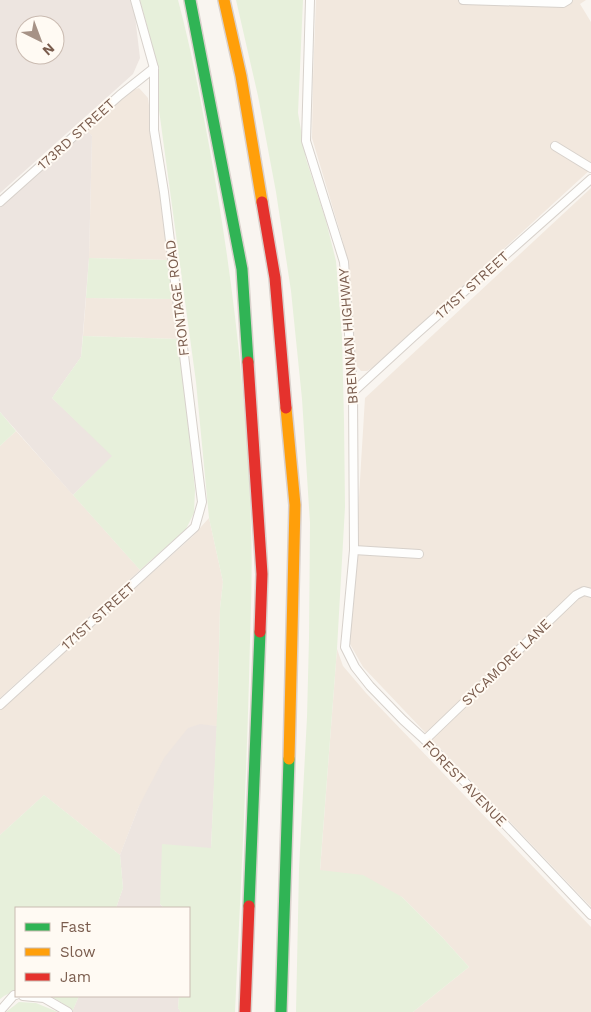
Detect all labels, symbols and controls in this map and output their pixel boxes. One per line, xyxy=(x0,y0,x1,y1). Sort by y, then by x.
north arrow xyxy=(15,15,65,65)
text: N xyxy=(39,40,58,59)
street label: 173RD STREET xyxy=(34,95,118,173)
street label: FRONTAGE ROAD xyxy=(162,239,192,357)
street label: 171ST STREET xyxy=(432,248,512,322)
street label: BRENNAN HIGHWAY xyxy=(335,267,361,405)
street label: 171ST STREET xyxy=(58,579,138,653)
street label: SYCAMORE LANE xyxy=(458,615,554,709)
street label: FOREST AVENUE xyxy=(420,737,510,829)
legend xyxy=(15,907,190,997)
text: Fast xyxy=(60,918,92,936)
text: Slow xyxy=(60,943,96,961)
text: Jam xyxy=(60,968,91,986)

